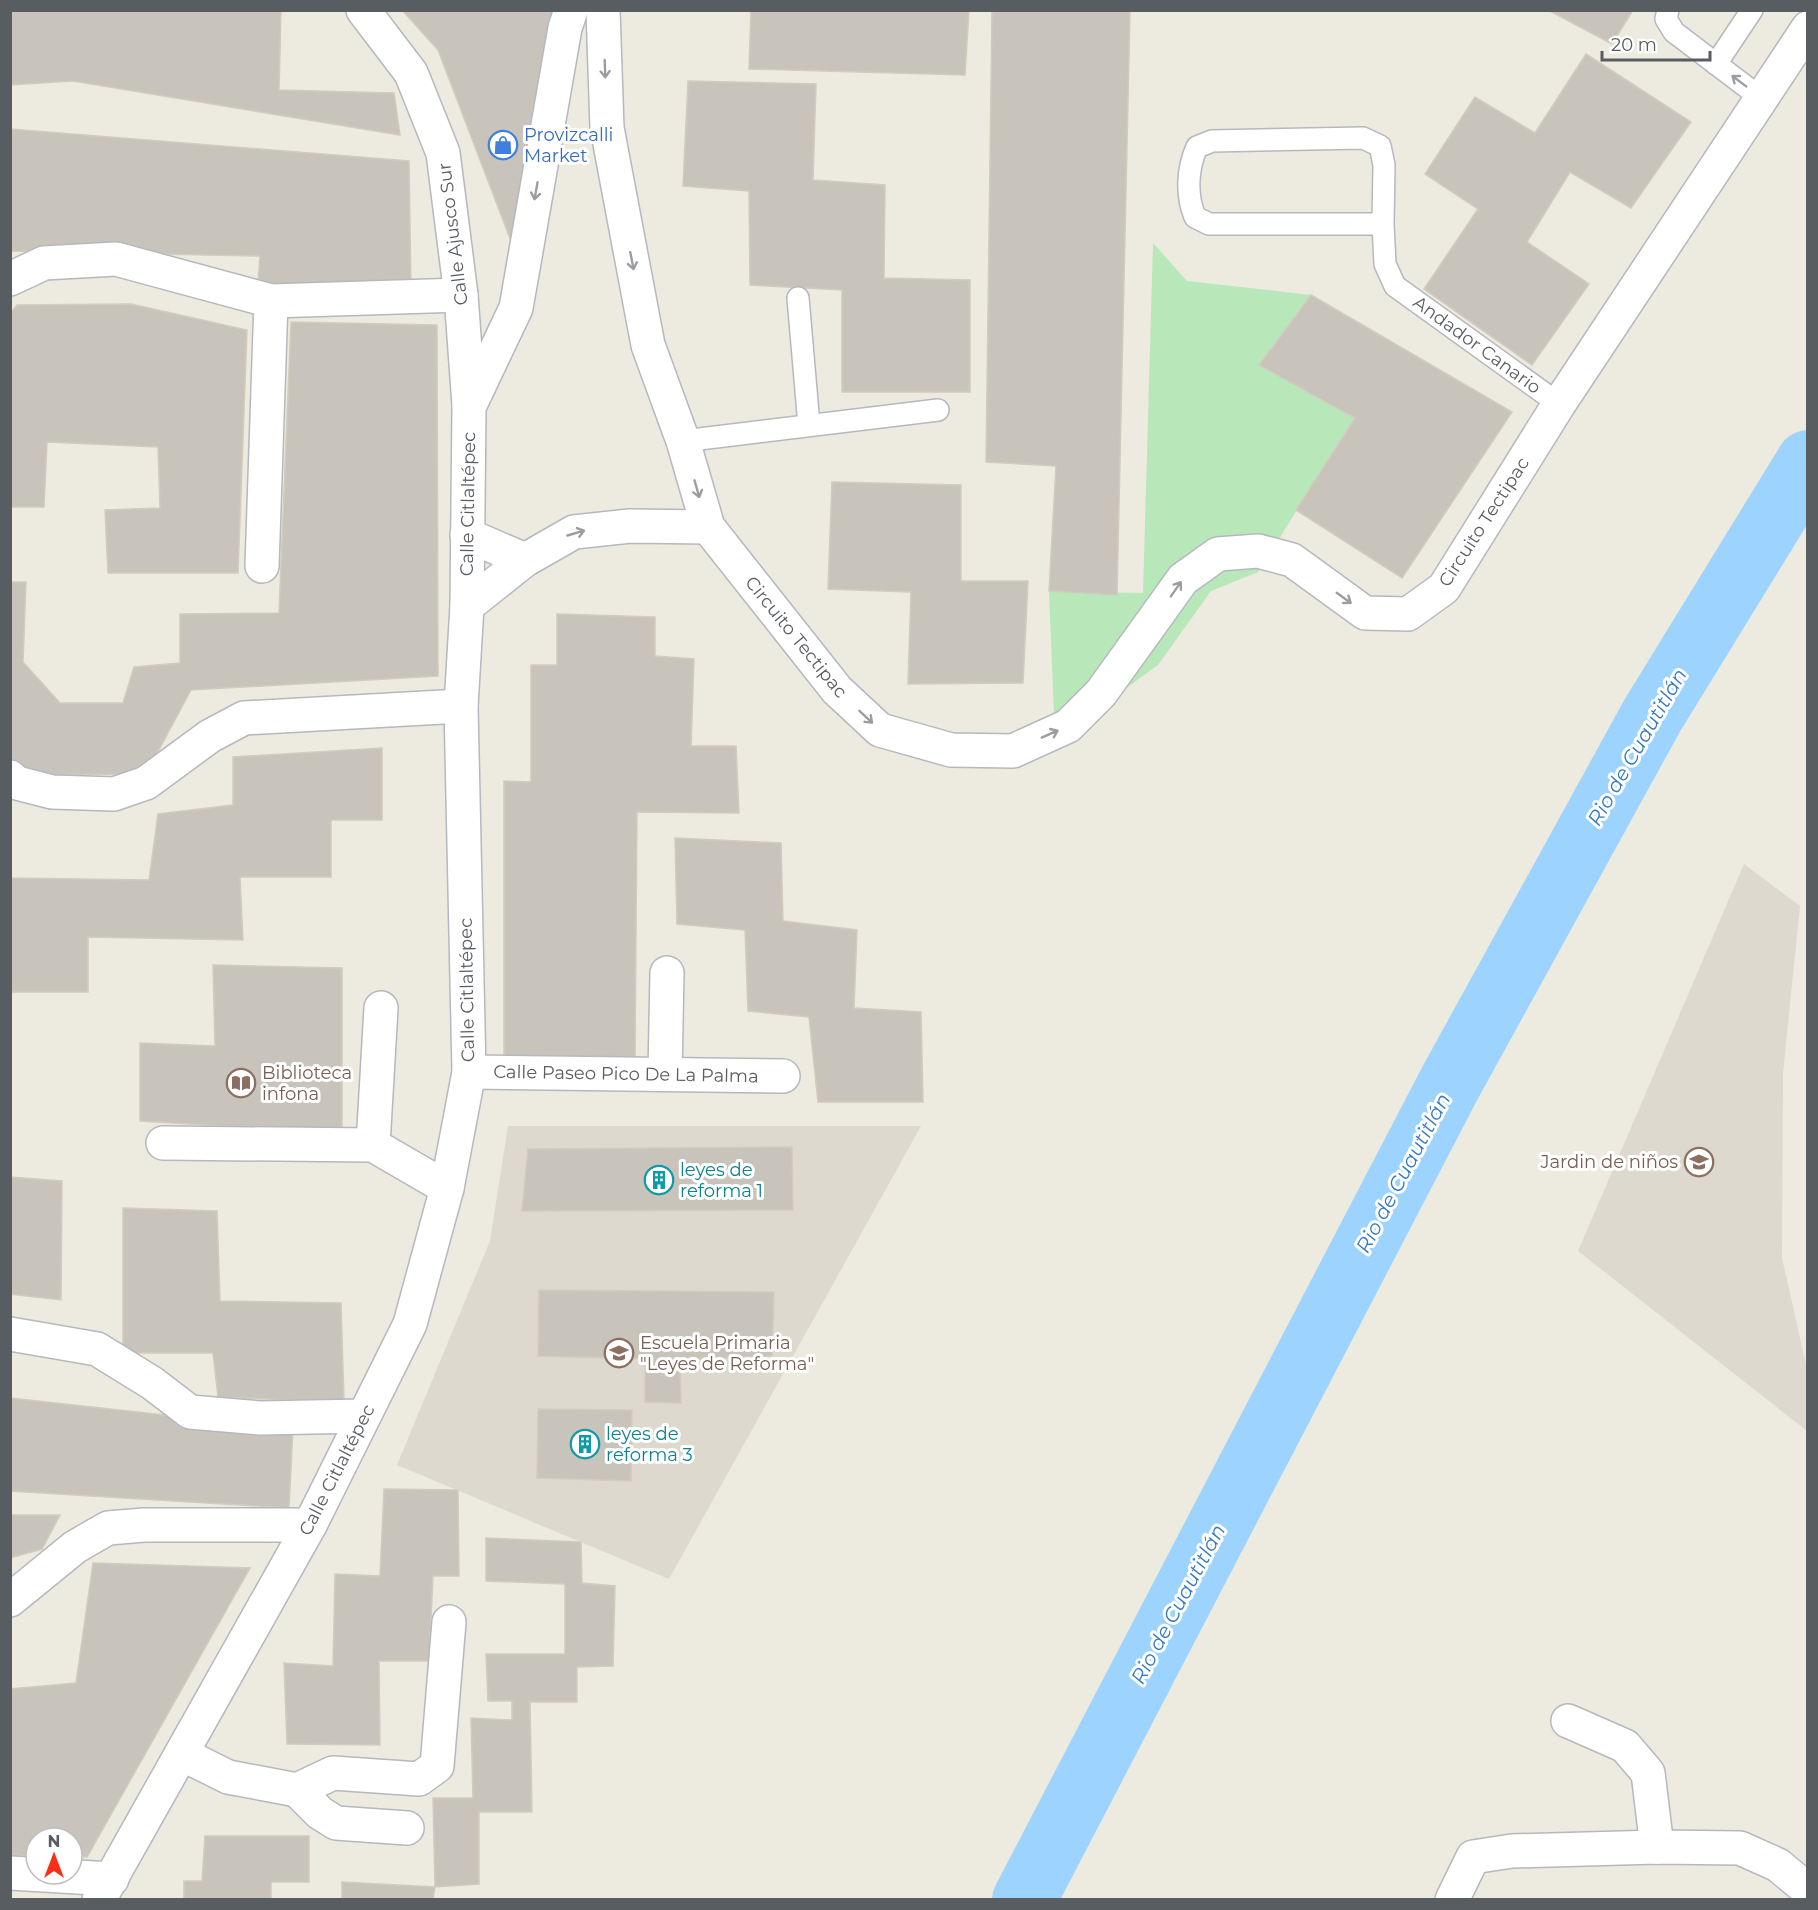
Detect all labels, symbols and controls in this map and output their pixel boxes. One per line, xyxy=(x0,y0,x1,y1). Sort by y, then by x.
scale bar xyxy=(1602,24,1710,62)
text: 20 m xyxy=(1611,34,1657,56)
one-way arrow xyxy=(599,58,610,78)
one-way arrow xyxy=(1731,75,1747,87)
place label: Provizcalli Market xyxy=(524,124,613,167)
shop icon: Provizcalli Market xyxy=(487,129,519,161)
street label: Calle Ajusco Sur xyxy=(433,161,473,307)
one-way arrow xyxy=(530,181,541,201)
one-way arrow xyxy=(627,251,638,271)
street label: Andador Canario xyxy=(1409,291,1545,399)
street label: Calle Citlaltépec xyxy=(456,432,480,576)
street label: Circuito Tectipac xyxy=(1434,453,1534,591)
one-way arrow xyxy=(692,479,703,498)
one-way arrow xyxy=(566,527,585,538)
street label: Circuito Tectipac xyxy=(740,572,852,702)
one-way arrow xyxy=(1170,581,1182,597)
one-way arrow xyxy=(1336,592,1352,604)
water label: Rio de Cuautitlán xyxy=(1582,664,1692,830)
one-way arrow xyxy=(858,710,873,724)
one-way arrow xyxy=(1040,728,1058,740)
street label: Calle Citlaltépec xyxy=(455,918,479,1062)
street label: Calle Paseo Pico De La Palma xyxy=(493,1061,759,1087)
place label: Biblioteca infona xyxy=(262,1062,352,1105)
library icon: Biblioteca infona xyxy=(225,1067,257,1099)
water label: Rio de Cuautitlán xyxy=(1351,1089,1455,1257)
school or university icon: Jardin de niños xyxy=(1683,1146,1715,1178)
place label: Jardin de niños xyxy=(1539,1151,1678,1173)
place label: leyes de reforma 1 xyxy=(680,1159,763,1202)
building icon: leyes de reforma 1 xyxy=(643,1164,675,1196)
place label: Escuela Primaria "Leyes de Reforma" xyxy=(640,1332,814,1375)
school or university icon: Escuela Primaria "Leyes de Reforma" xyxy=(603,1337,635,1369)
street label: Calle Citlaltépec xyxy=(294,1401,380,1539)
place label: leyes de reforma 3 xyxy=(606,1423,693,1466)
building icon: leyes de reforma 3 xyxy=(569,1428,601,1460)
water label: Rio de Cuautitlán xyxy=(1126,1520,1230,1688)
north arrow xyxy=(24,1826,84,1886)
text: N xyxy=(48,1832,60,1851)

